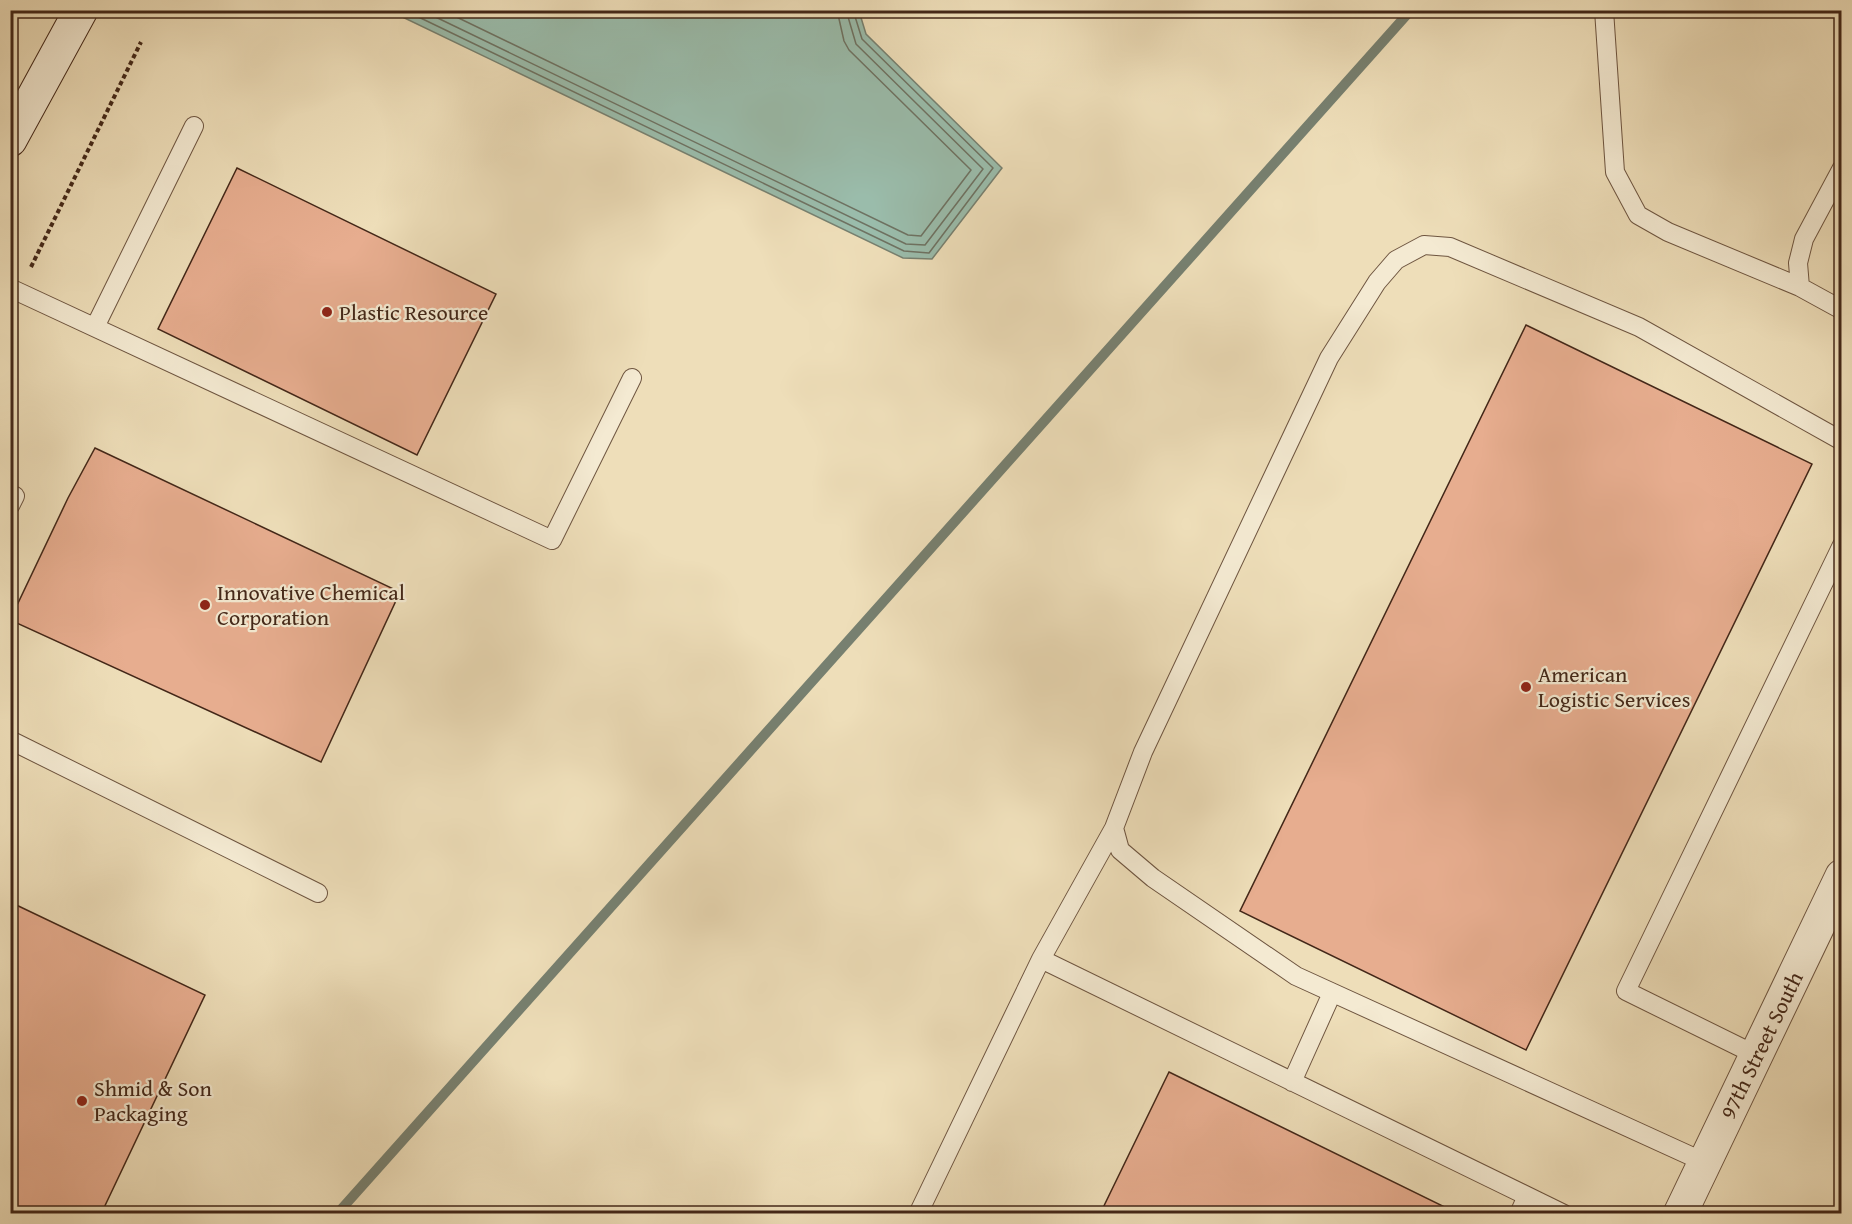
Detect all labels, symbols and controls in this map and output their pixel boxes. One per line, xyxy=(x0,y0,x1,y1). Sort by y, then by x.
place label: Plastic Resource xyxy=(339,296,488,328)
marker: Plastic Resource xyxy=(320,305,334,319)
place label: Innovative Chemical Corporation xyxy=(217,576,405,633)
marker: Innovative Chemical Corporation xyxy=(198,598,212,612)
place label: American Logistic Services xyxy=(1538,658,1690,715)
marker: American Logistic Services xyxy=(1519,680,1533,694)
street label: 97th Street South xyxy=(1711,965,1811,1124)
place label: Shmid & Son Packaging xyxy=(94,1072,213,1129)
marker: Shmid & Son Packaging xyxy=(75,1094,89,1108)

